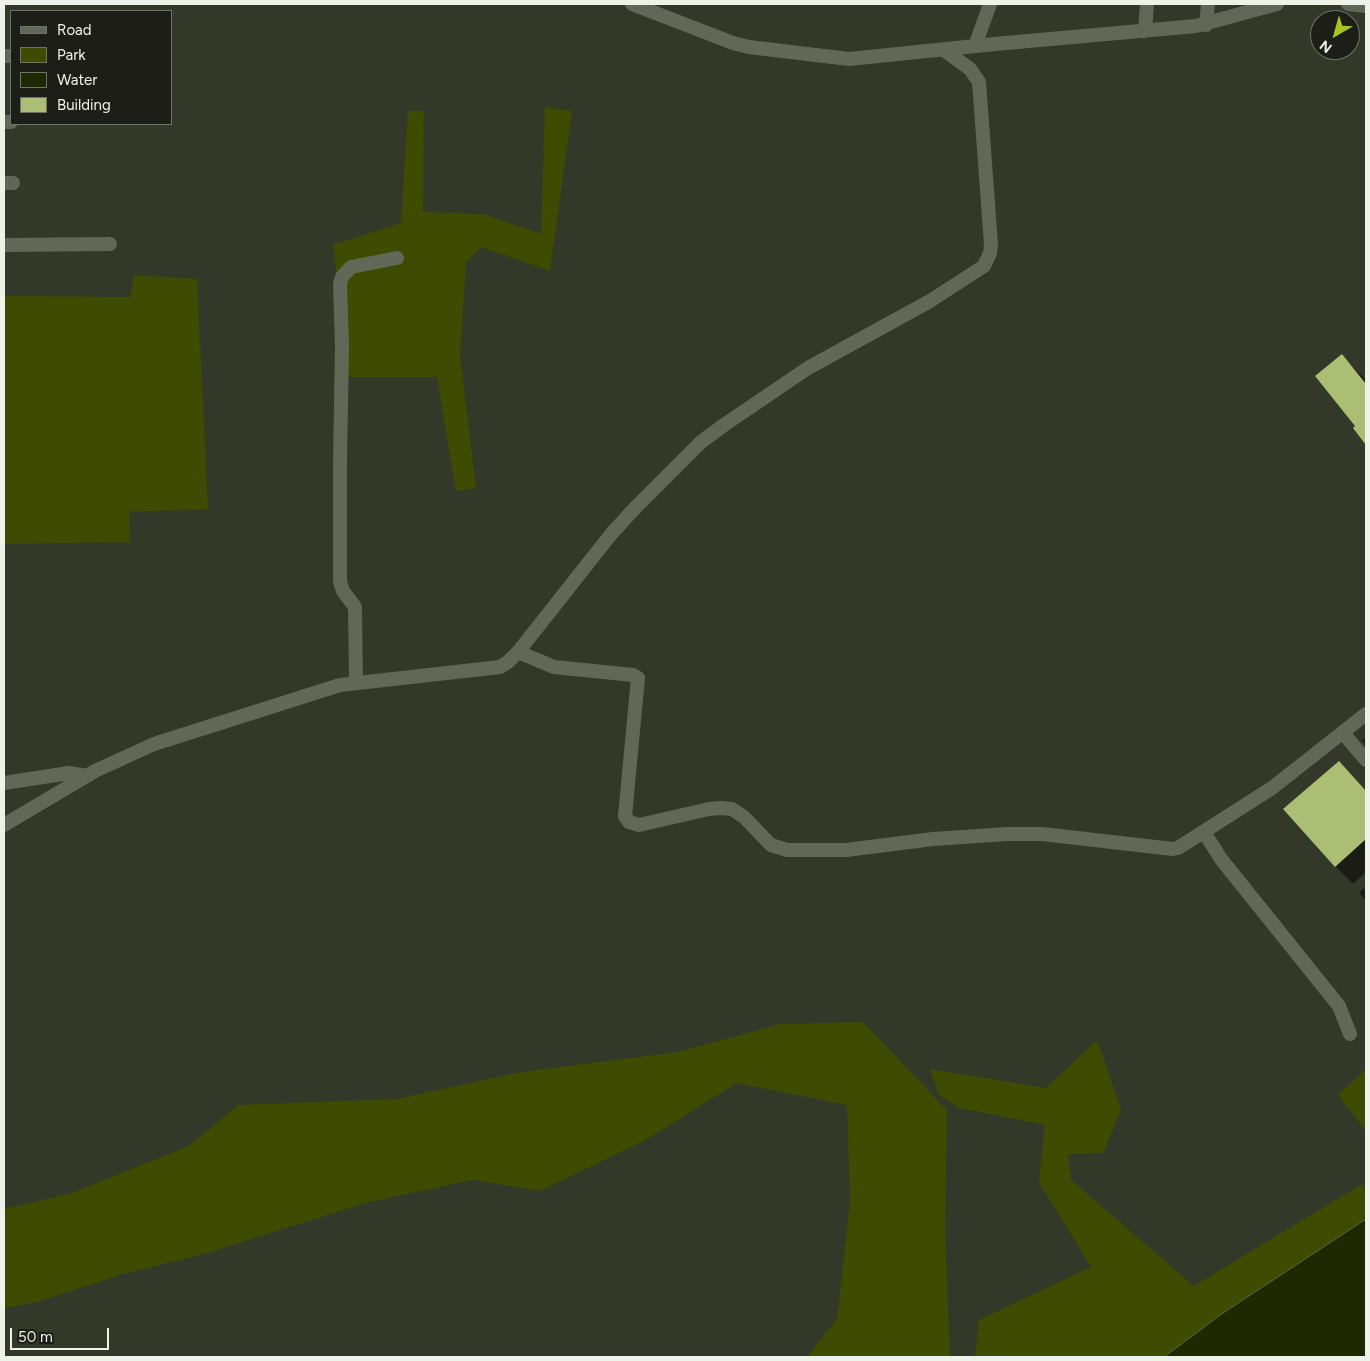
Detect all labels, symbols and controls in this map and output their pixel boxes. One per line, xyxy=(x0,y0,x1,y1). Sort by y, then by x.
legend xyxy=(10,10,172,125)
north arrow xyxy=(1310,10,1360,60)
text: Road xyxy=(57,21,92,39)
text: N xyxy=(1317,36,1336,56)
text: Park xyxy=(57,46,86,64)
text: Water xyxy=(57,71,97,89)
text: Building xyxy=(57,96,111,114)
scale bar xyxy=(12,1318,111,1350)
text: 50 m xyxy=(18,1328,53,1346)

